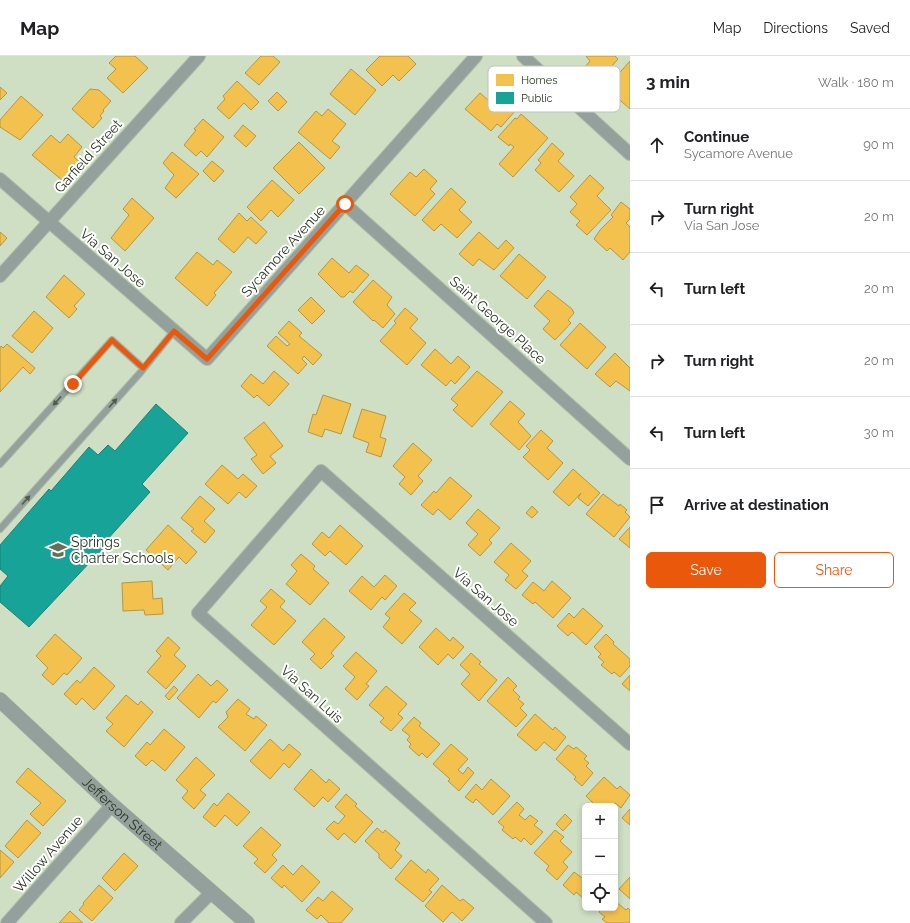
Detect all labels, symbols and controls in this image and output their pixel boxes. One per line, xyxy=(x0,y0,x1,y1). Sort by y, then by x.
text: Map xyxy=(20,17,59,39)
text: Map xyxy=(713,20,741,36)
text: Directions xyxy=(763,20,828,36)
text: Saved xyxy=(850,20,890,36)
legend xyxy=(488,66,620,112)
text: 3 min xyxy=(646,72,690,92)
text: Homes xyxy=(521,74,557,87)
text: Walk · 180 m xyxy=(818,75,894,90)
text: Public xyxy=(521,92,553,105)
street label: Garfield Street xyxy=(51,116,125,196)
text: Continue xyxy=(684,128,749,146)
icon: ahead xyxy=(646,134,668,156)
text: 90 m xyxy=(863,137,894,152)
text: Sycamore Avenue xyxy=(684,146,793,161)
route start xyxy=(336,195,354,213)
text: Turn right xyxy=(684,200,754,218)
street label: Sycamore Avenue xyxy=(238,202,328,300)
icon: right xyxy=(646,206,668,228)
text: 20 m xyxy=(864,209,894,224)
text: Via San Jose xyxy=(684,218,759,233)
street label: Via San Jose xyxy=(77,225,149,291)
street label: Saint George Place xyxy=(447,273,549,367)
icon: left xyxy=(646,278,668,300)
text: Turn left xyxy=(684,280,745,298)
text: 20 m xyxy=(864,281,894,296)
icon: right xyxy=(646,350,668,372)
text: Turn right xyxy=(684,352,754,370)
text: 20 m xyxy=(864,353,894,368)
route end xyxy=(64,375,82,393)
one-way arrow xyxy=(53,396,62,406)
one-way arrow xyxy=(108,398,118,408)
icon: left xyxy=(646,422,668,444)
text: Turn left xyxy=(684,424,745,442)
text: 30 m xyxy=(864,425,894,440)
icon: arrive xyxy=(646,494,668,516)
one-way arrow xyxy=(21,495,31,505)
text: Arrive at destination xyxy=(684,496,829,514)
place label: Springs Charter Schools xyxy=(71,534,174,566)
school or university icon: Springs Charter Schools xyxy=(48,540,68,560)
button: Save xyxy=(646,552,766,588)
button: Share xyxy=(774,552,894,588)
street label: Via San Jose xyxy=(450,564,522,630)
street label: Via San Luis xyxy=(278,662,346,726)
street label: Jefferson Street xyxy=(79,774,166,854)
map controls xyxy=(582,803,618,911)
button: + xyxy=(582,803,618,839)
street label: Willow Avenue xyxy=(10,812,86,896)
button: − xyxy=(582,839,618,875)
button: locate xyxy=(582,875,618,911)

